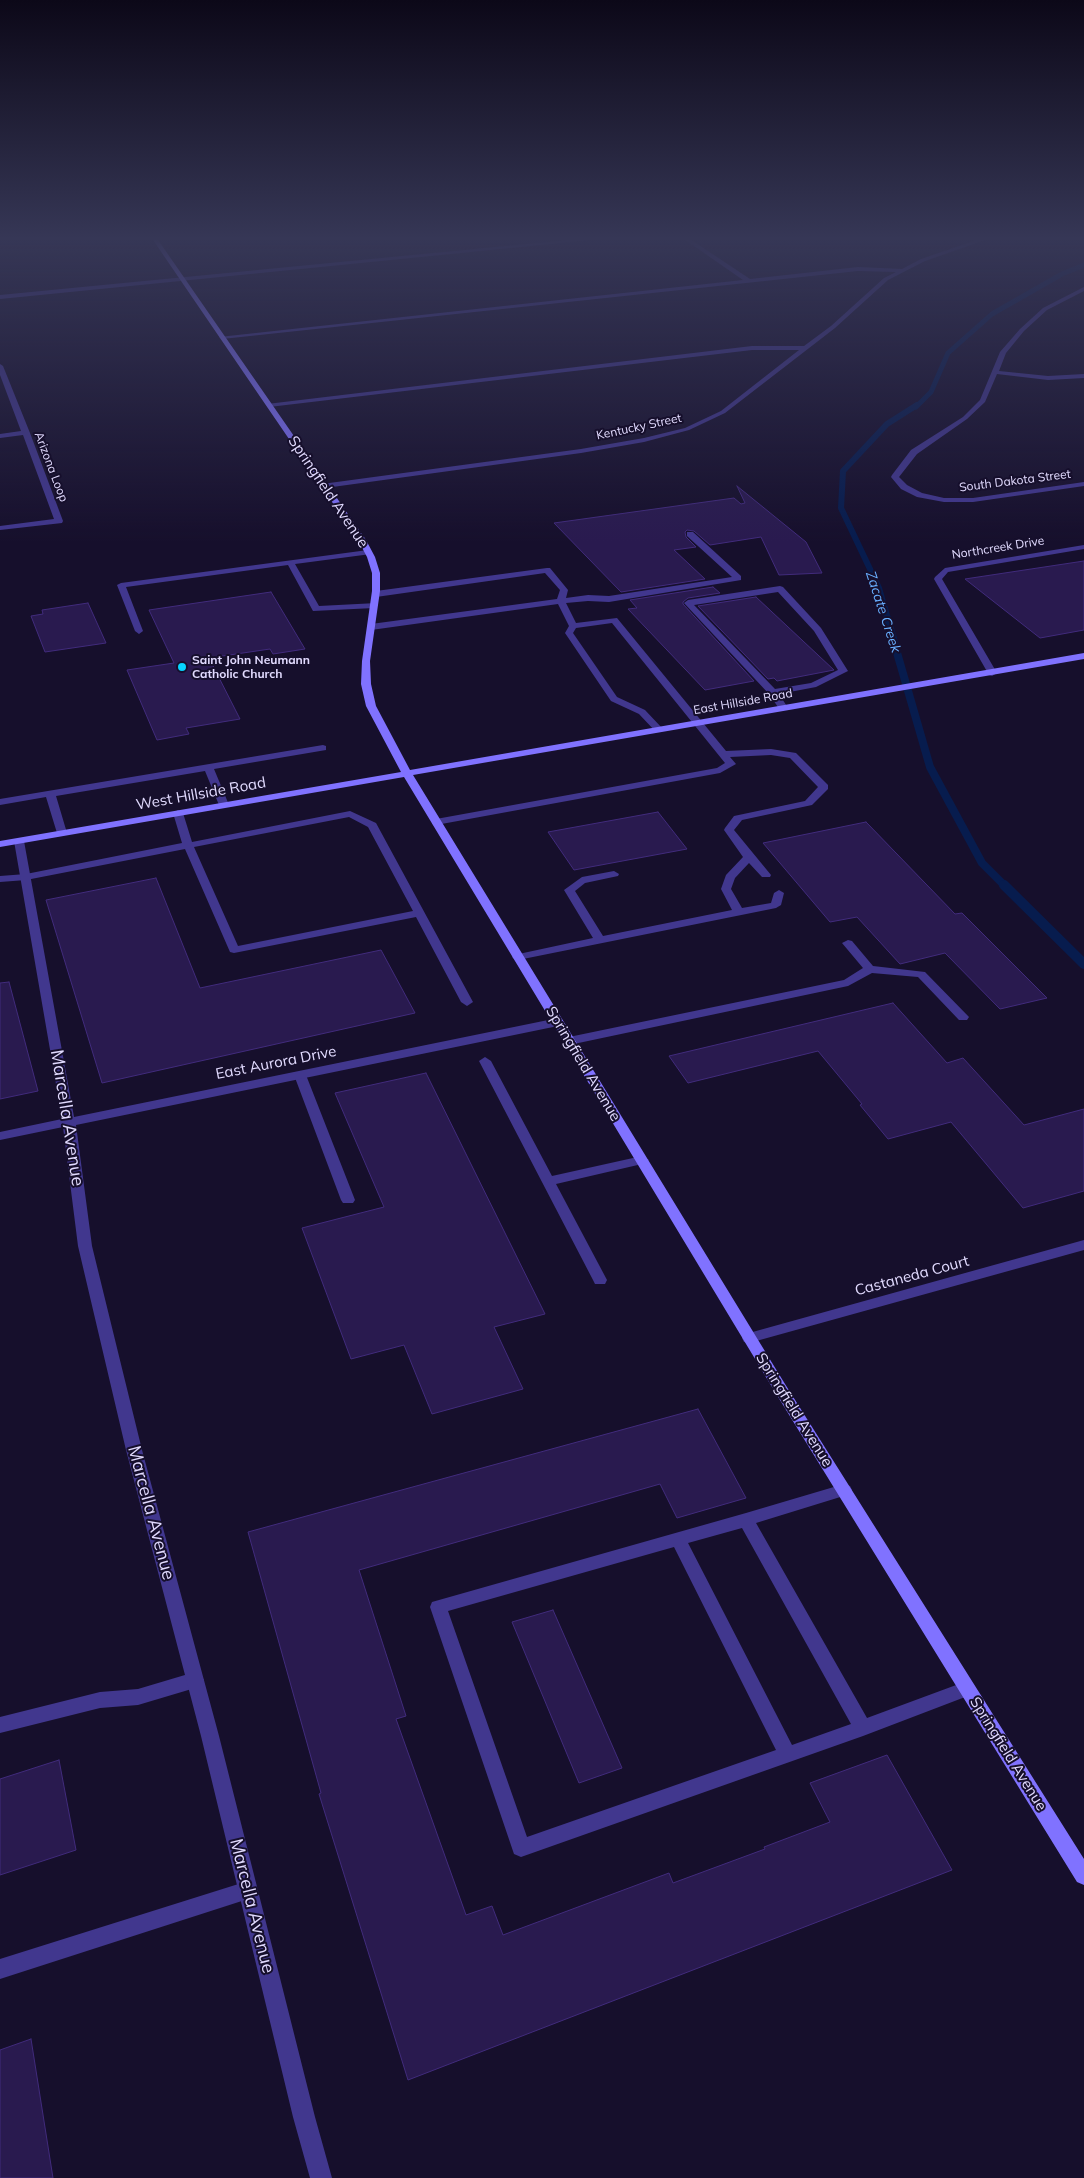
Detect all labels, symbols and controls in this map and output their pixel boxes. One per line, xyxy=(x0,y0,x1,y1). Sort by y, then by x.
street label: Kentucky Street xyxy=(595,411,683,443)
street label: Arizona Loop xyxy=(31,430,71,504)
street label: Springfield Avenue xyxy=(284,433,372,551)
street label: South Dakota Street xyxy=(958,467,1072,495)
street label: Northcreek Drive xyxy=(951,534,1045,562)
water label: Zacate Creek xyxy=(862,569,904,655)
place label: Saint John Neumann Catholic Church xyxy=(192,653,310,681)
marker: Saint John Neumann Catholic Church xyxy=(176,661,188,673)
street label: East Hillside Road xyxy=(692,686,794,718)
street label: West Hillside Road xyxy=(135,774,267,814)
street label: Springfield Avenue xyxy=(542,1003,624,1125)
street label: East Aurora Drive xyxy=(214,1042,338,1084)
street label: Marcella Avenue xyxy=(46,1048,88,1188)
street label: Castaneda Court xyxy=(853,1252,971,1300)
street label: Springfield Avenue xyxy=(752,1350,836,1470)
street label: Marcella Avenue xyxy=(123,1444,179,1582)
street label: Springfield Avenue xyxy=(966,1694,1050,1814)
street label: Marcella Avenue xyxy=(225,1836,279,1976)

